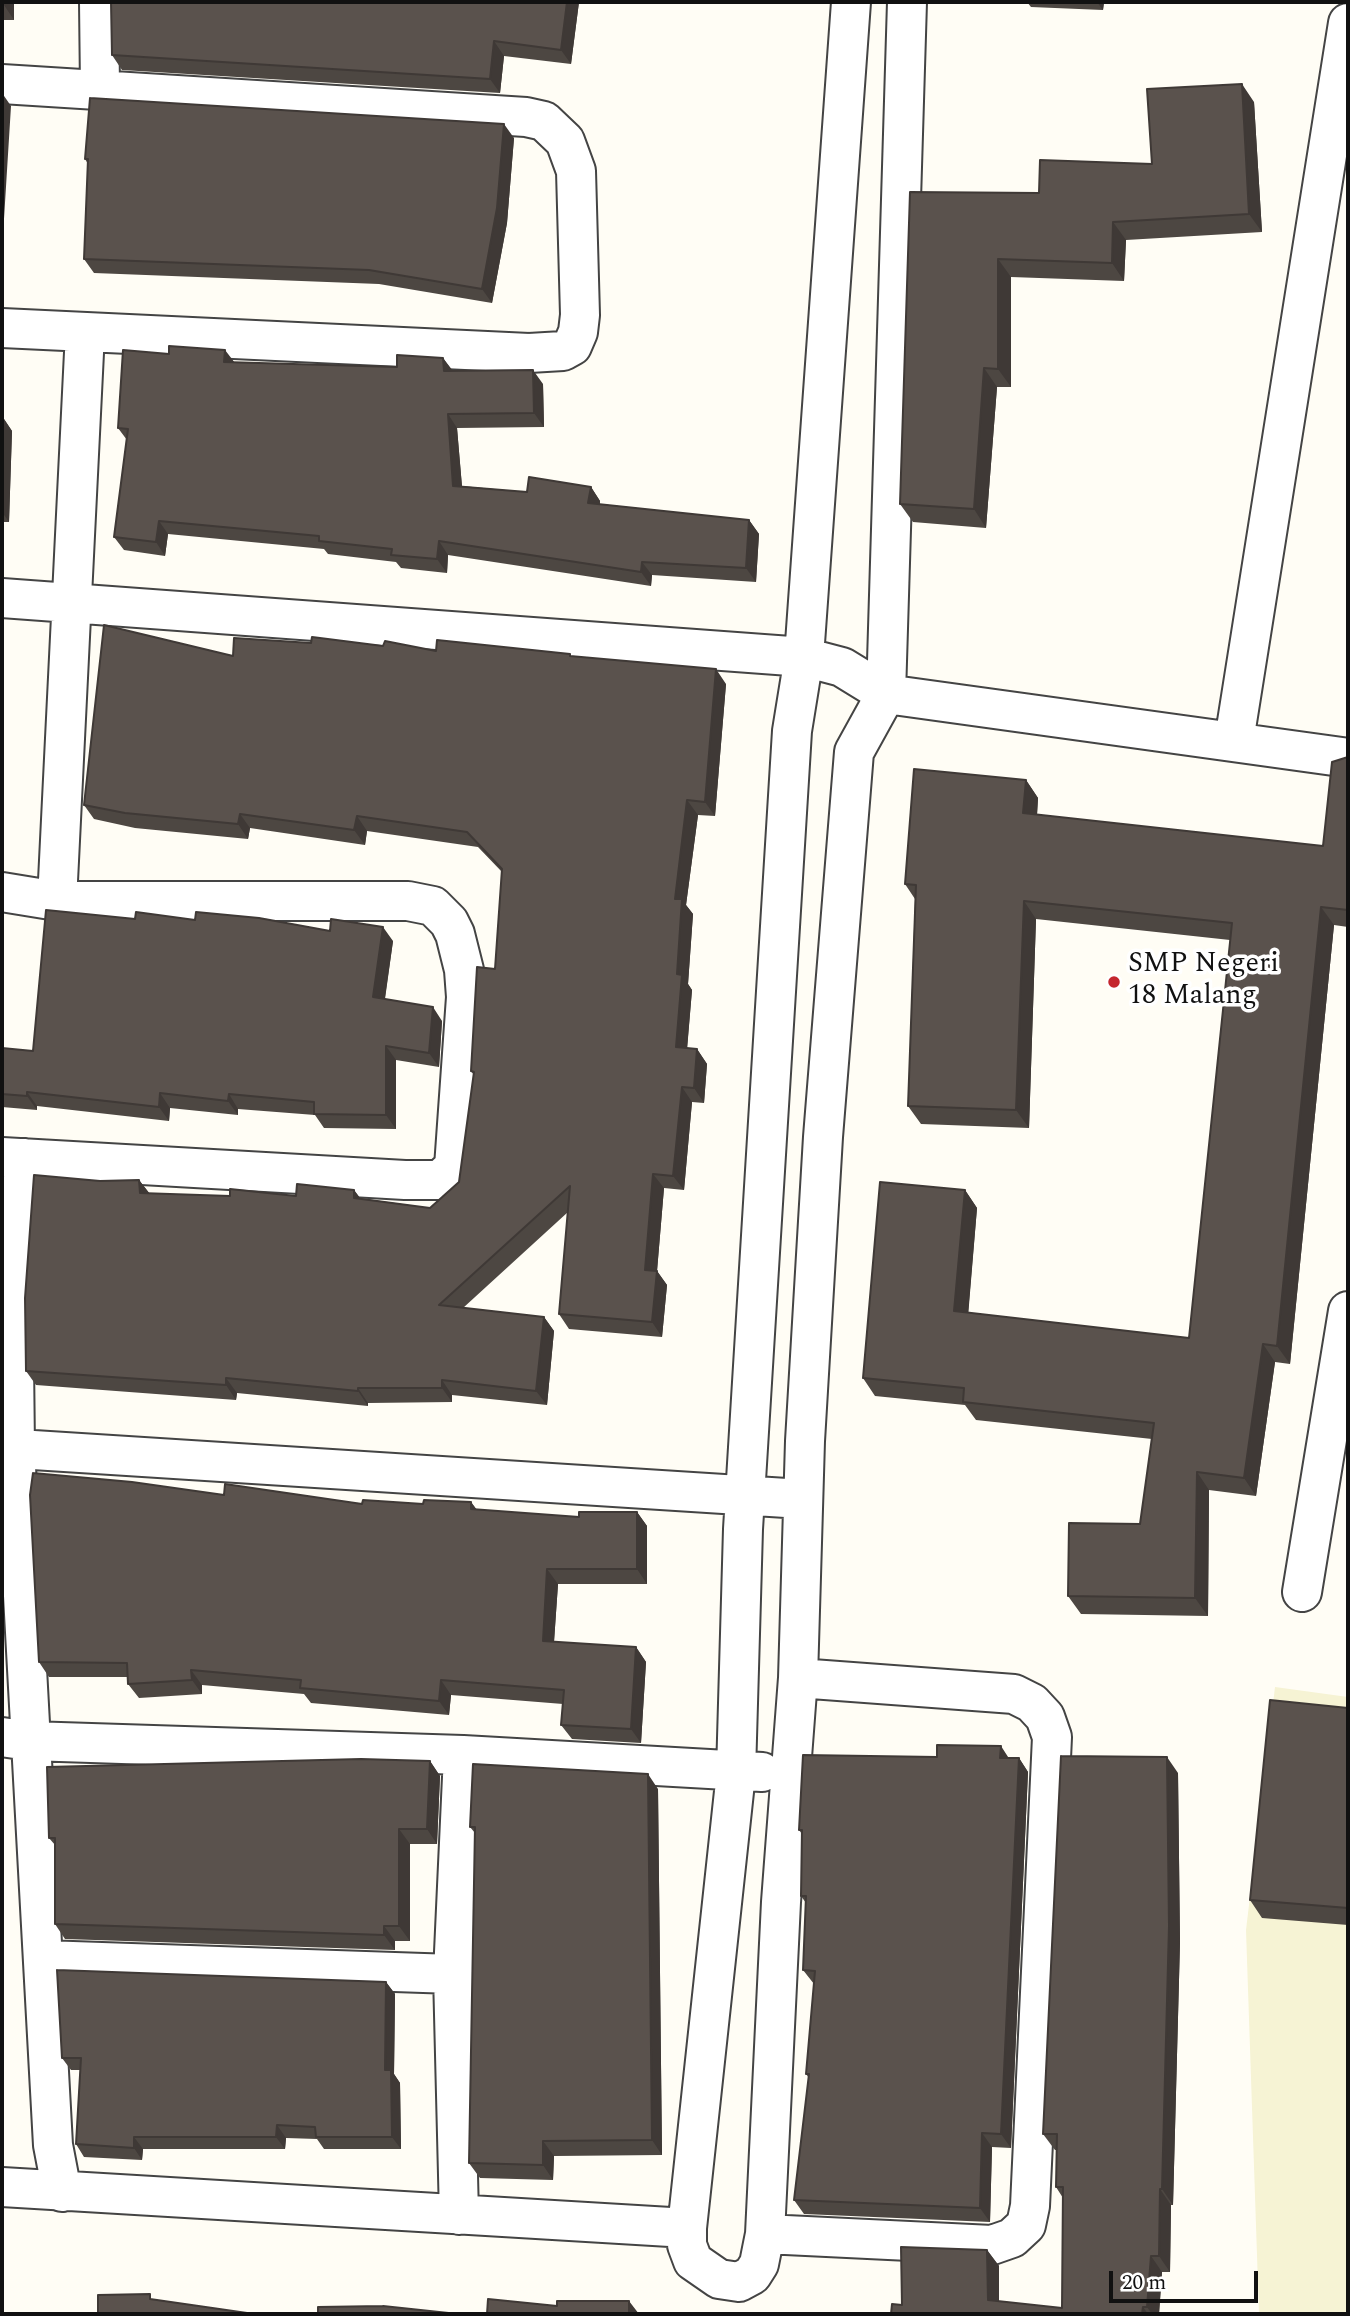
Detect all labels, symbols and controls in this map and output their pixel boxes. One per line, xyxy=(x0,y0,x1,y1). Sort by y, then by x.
place label: SMP Negeri 18 Malang xyxy=(1128,949,1279,1015)
marker: SMP Negeri 18 Malang xyxy=(1106,974,1122,990)
scale bar xyxy=(1112,2256,1261,2300)
text: 20 m xyxy=(1122,2267,1166,2299)

